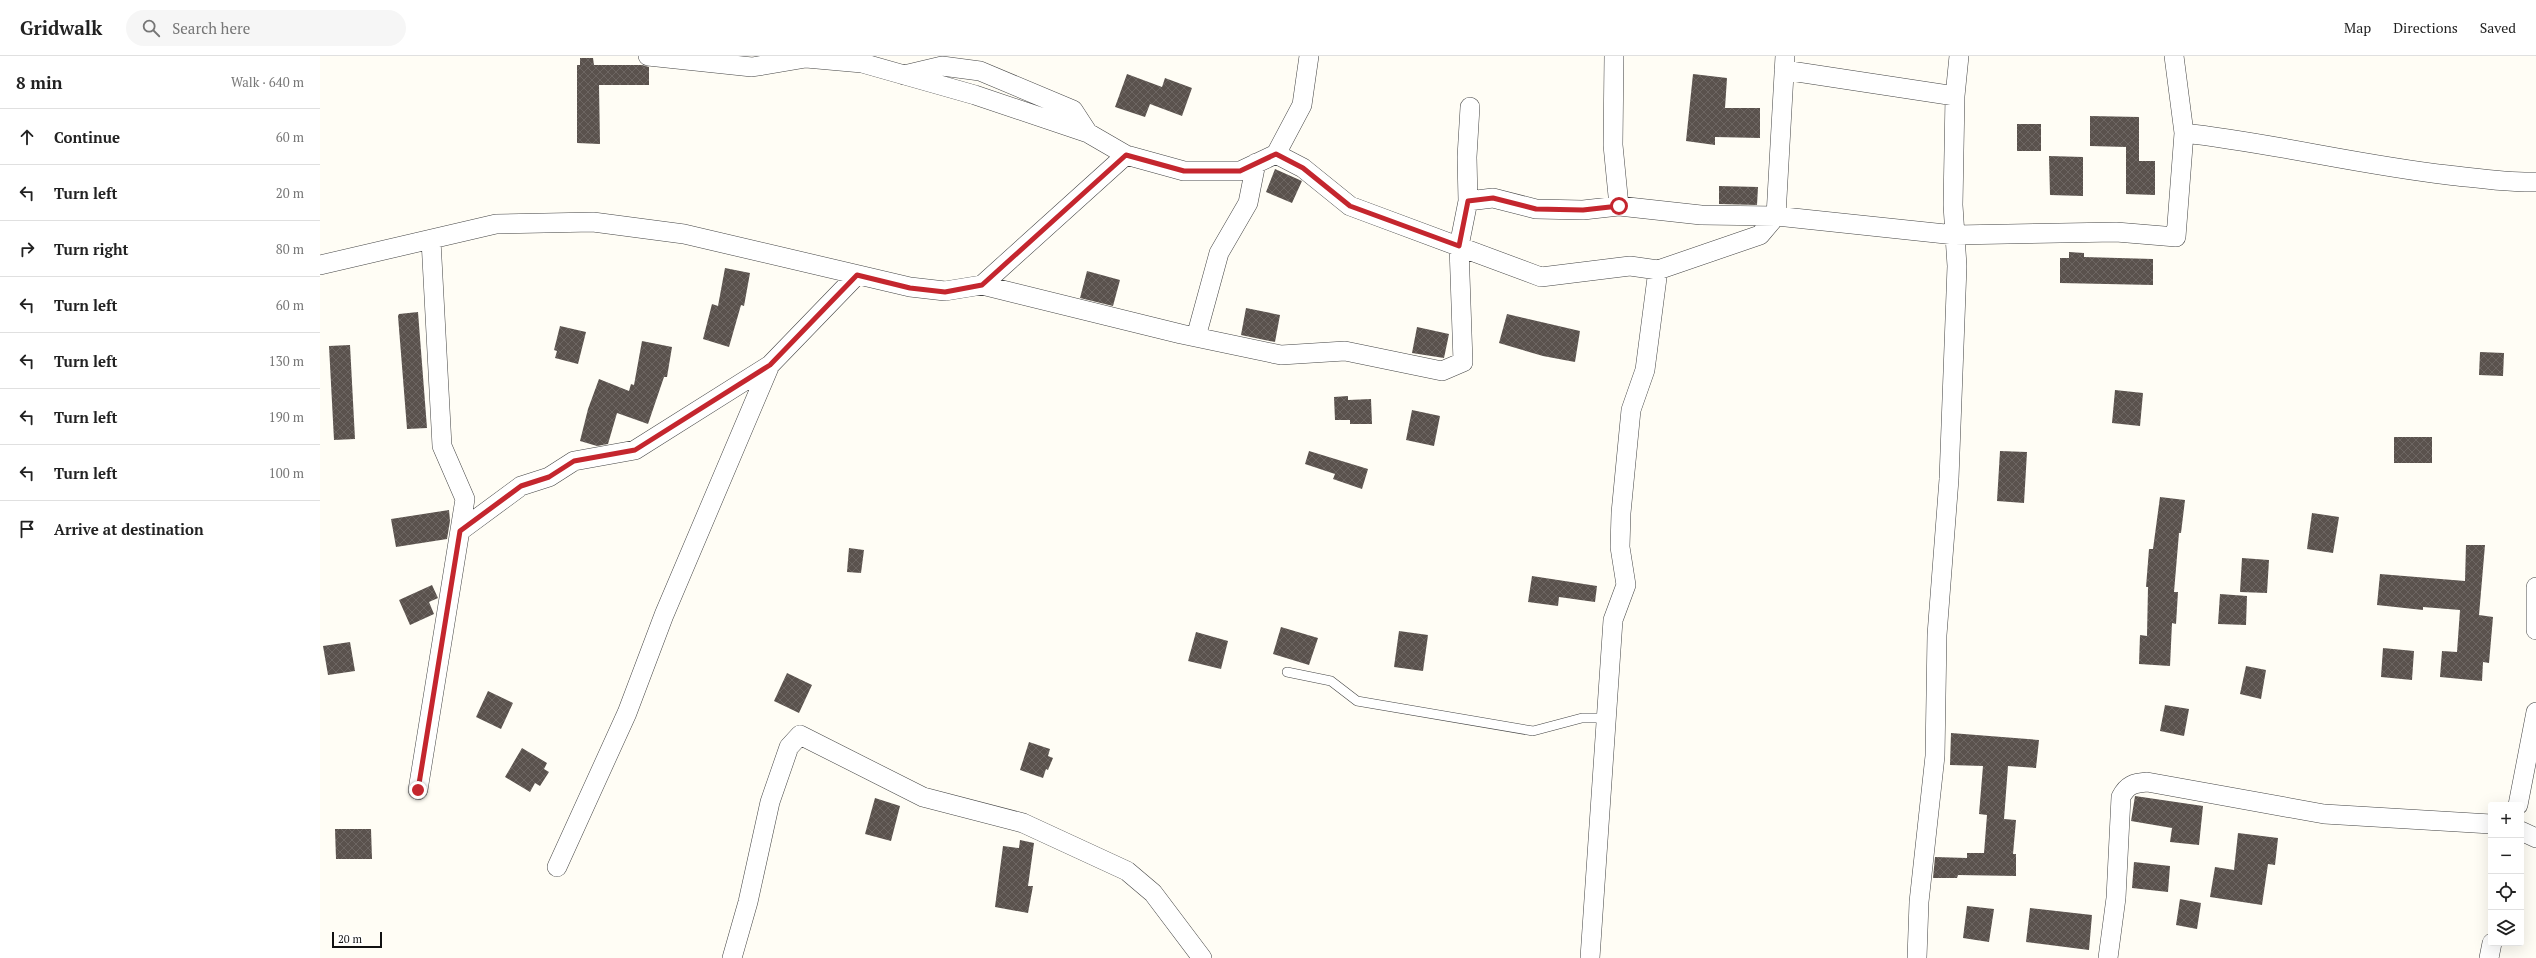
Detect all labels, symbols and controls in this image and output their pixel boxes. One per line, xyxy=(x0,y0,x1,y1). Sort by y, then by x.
search box xyxy=(126,10,406,46)
text: Gridwalk xyxy=(20,15,102,40)
icon: search xyxy=(140,17,162,39)
text: Search here xyxy=(172,18,250,38)
text: Map xyxy=(2344,18,2371,37)
text: Directions xyxy=(2393,18,2458,37)
text: Saved xyxy=(2480,18,2516,37)
text: 8 min xyxy=(16,71,63,94)
text: Walk · 640 m xyxy=(231,73,304,91)
icon: ahead xyxy=(16,126,38,148)
text: Continue xyxy=(54,127,120,147)
text: 60 m xyxy=(276,128,304,146)
icon: left xyxy=(16,182,38,204)
text: Turn left xyxy=(54,183,118,203)
text: 20 m xyxy=(276,184,304,202)
route start xyxy=(1610,197,1628,215)
icon: right xyxy=(16,238,38,260)
text: Turn right xyxy=(54,239,129,259)
text: 80 m xyxy=(276,240,304,258)
icon: left xyxy=(16,294,38,316)
text: Turn left xyxy=(54,295,118,315)
text: 60 m xyxy=(276,296,304,314)
icon: left xyxy=(16,350,38,372)
text: Turn left xyxy=(54,351,118,371)
text: 130 m xyxy=(269,352,304,370)
icon: left xyxy=(16,406,38,428)
text: Turn left xyxy=(54,407,118,427)
text: 190 m xyxy=(269,408,304,426)
icon: left xyxy=(16,462,38,484)
text: Turn left xyxy=(54,463,118,483)
text: 100 m xyxy=(269,464,304,482)
icon: arrive xyxy=(16,518,38,540)
text: Arrive at destination xyxy=(54,519,204,539)
route end xyxy=(409,781,427,799)
map controls xyxy=(2488,802,2524,946)
button: + xyxy=(2488,802,2524,838)
button: − xyxy=(2488,838,2524,874)
button: locate xyxy=(2488,874,2524,910)
button: layers xyxy=(2488,910,2524,946)
scale bar xyxy=(332,930,382,949)
text: 20 m xyxy=(338,932,362,946)

